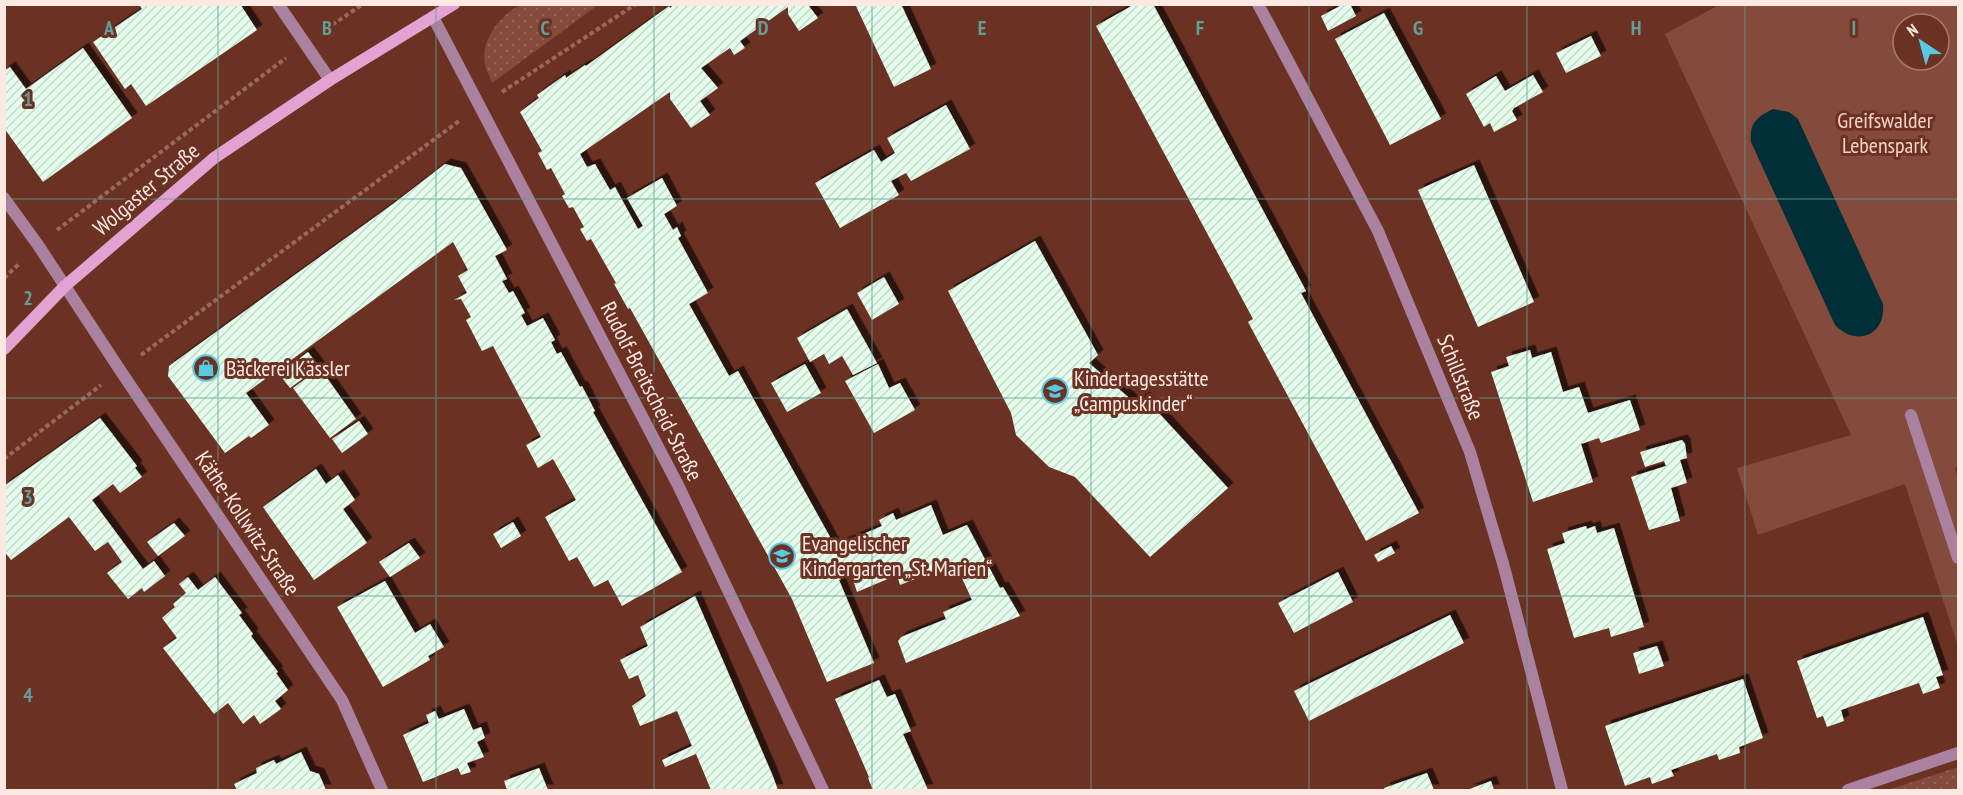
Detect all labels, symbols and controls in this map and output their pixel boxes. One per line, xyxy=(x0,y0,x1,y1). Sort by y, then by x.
north arrow xyxy=(1891,12,1951,72)
text: A xyxy=(103,15,115,41)
text: B xyxy=(322,15,332,41)
text: C xyxy=(540,15,550,41)
text: D xyxy=(758,15,769,41)
text: E xyxy=(978,15,986,41)
text: F xyxy=(1196,15,1204,41)
text: G xyxy=(1413,15,1423,41)
text: H xyxy=(1631,15,1641,41)
text: I xyxy=(1852,15,1856,41)
text: N xyxy=(1903,19,1922,40)
text: 1 xyxy=(23,86,33,112)
park label: Greifswalder Lebenspark xyxy=(1837,106,1933,159)
street label: Wolgaster Straße xyxy=(87,136,205,242)
text: 2 xyxy=(23,285,33,311)
street label: Rudolf-Breitscheid-Straße xyxy=(595,297,709,485)
street label: Schillstraße xyxy=(1431,330,1491,424)
shop icon: Bäckerei Kässler xyxy=(191,353,221,383)
place label: Bäckerei Kässler xyxy=(226,354,350,382)
place label: Kindertagesstätte „Campuskinder“ xyxy=(1074,364,1209,417)
school or university icon: Kindertagesstätte „Campuskinder“ xyxy=(1040,376,1070,406)
street label: Käthe-Kollwitz-Straße xyxy=(189,445,307,601)
text: 3 xyxy=(23,484,33,510)
place label: Evangelischer Kindergarten „St. Marien“ xyxy=(802,529,992,582)
school or university icon: Evangelischer Kindergarten „St. Marien“ xyxy=(767,541,797,571)
text: 4 xyxy=(23,682,33,708)

